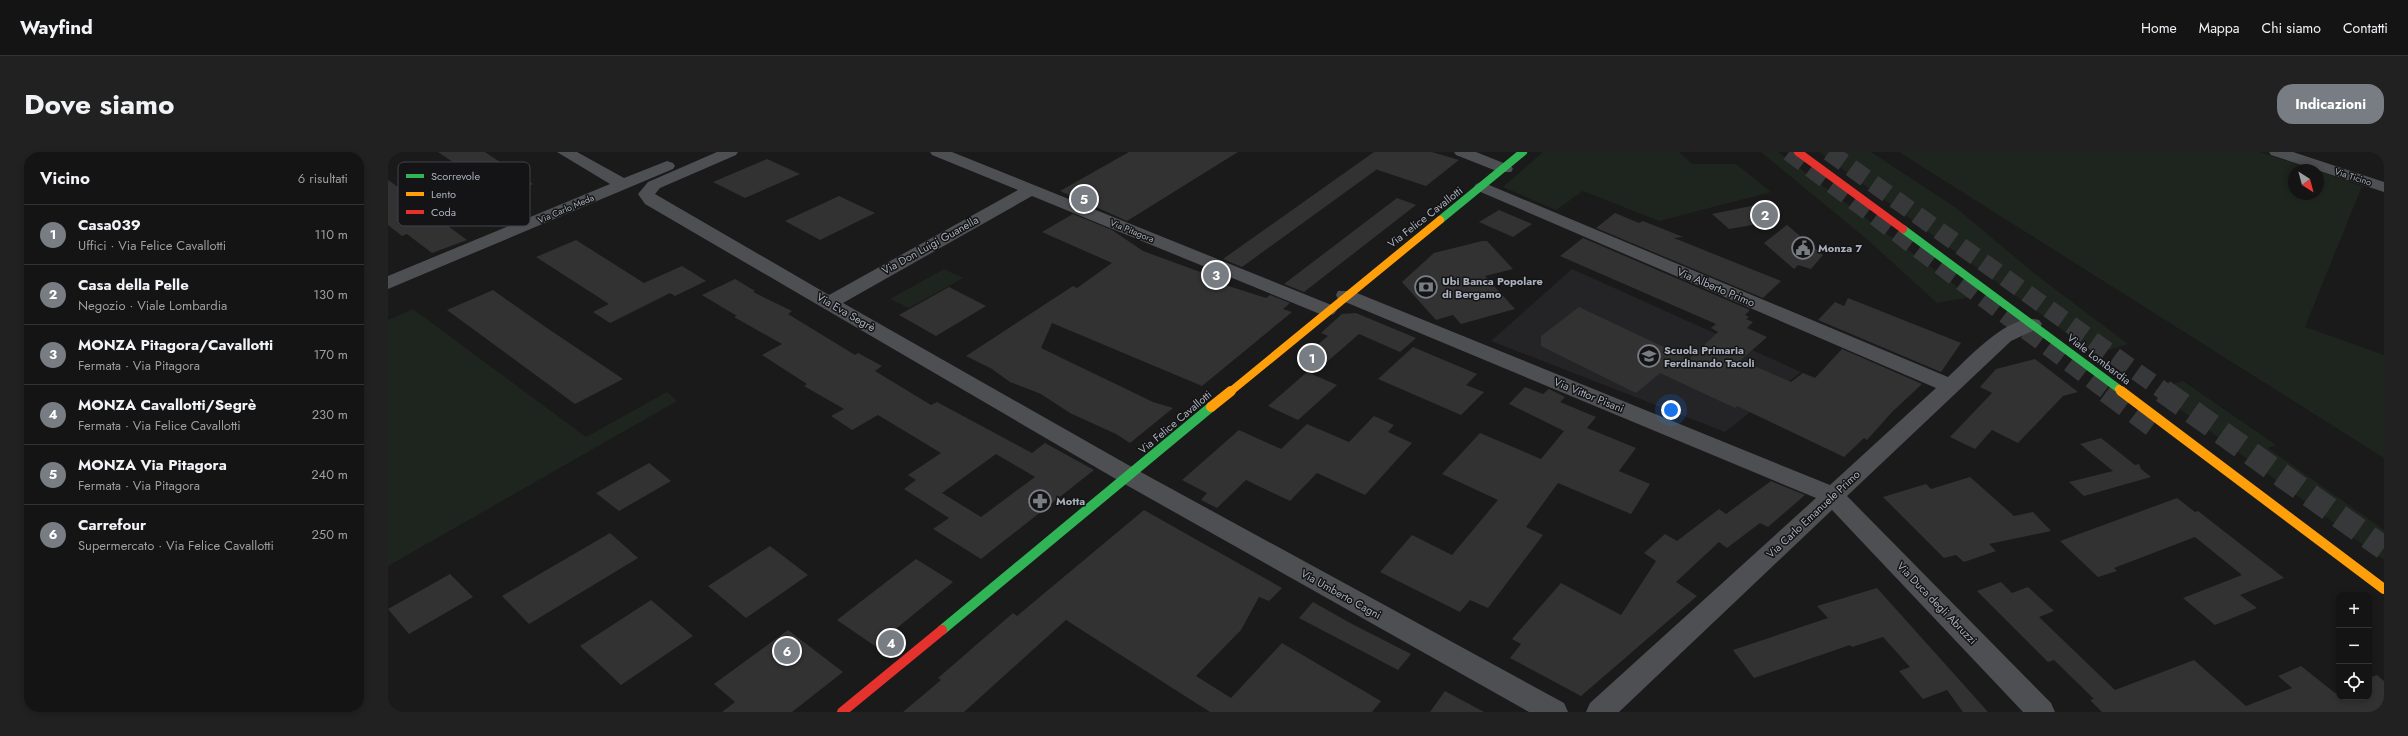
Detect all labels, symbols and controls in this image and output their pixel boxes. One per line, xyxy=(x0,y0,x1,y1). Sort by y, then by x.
text: Wayfind xyxy=(20,14,93,41)
text: Home xyxy=(2141,18,2177,38)
text: Mappa xyxy=(2199,18,2240,38)
text: Chi siamo xyxy=(2262,18,2321,38)
text: Contatti xyxy=(2343,18,2388,38)
text: Dove siamo xyxy=(24,84,174,125)
button: Indicazioni xyxy=(2277,84,2384,124)
legend xyxy=(398,162,530,226)
north arrow xyxy=(2288,164,2324,200)
street label: Via Ticino xyxy=(2333,164,2373,189)
text: Vicino xyxy=(40,166,90,190)
text: Scorrevole xyxy=(431,168,480,184)
text: 6 risultati xyxy=(298,169,348,188)
street label: Via Felice Cavallotti xyxy=(1384,183,1466,251)
pin: 5 xyxy=(1071,184,1097,214)
text: Lento xyxy=(431,186,456,202)
street label: Via Carlo Meda xyxy=(536,191,596,226)
pin: 2 xyxy=(1752,200,1778,230)
text: Coda xyxy=(431,204,456,220)
street label: Via Don Luigi Guanella xyxy=(879,212,981,278)
text: Casa039 xyxy=(78,214,141,236)
street label: Via Pitagora xyxy=(1108,216,1156,245)
text: 1 xyxy=(50,225,56,244)
text: 110 m xyxy=(314,225,348,244)
public building icon: Monza 7 xyxy=(1790,235,1816,261)
text: Uffici · Via Felice Cavallotti xyxy=(78,236,226,255)
place label: Monza 7 xyxy=(1818,240,1863,256)
pin: 3 xyxy=(1203,260,1229,290)
street label: Via Alberto Primo xyxy=(1675,263,1757,311)
place label: Ubi Banca Popolare di Bergamo xyxy=(1442,273,1543,302)
text: Casa della Pelle xyxy=(78,274,189,296)
bank icon: Ubi Banca Popolare di Bergamo xyxy=(1413,274,1439,300)
text: 2 xyxy=(49,285,57,304)
text: 130 m xyxy=(313,285,348,304)
street label: Via Eva Segrè xyxy=(814,289,879,335)
text: Negozio · Viale Lombardia xyxy=(78,296,227,315)
street label: Viale Lombardia xyxy=(2064,330,2134,388)
text: MONZA Pitagora/Cavallotti xyxy=(78,334,273,356)
place label: Scuola Primaria Ferdinando Tacoli xyxy=(1664,342,1755,371)
pin: 1 xyxy=(1299,343,1325,373)
school or university icon: Scuola Primaria Ferdinando Tacoli xyxy=(1636,343,1662,369)
text: 3 xyxy=(49,345,57,364)
text: 170 m xyxy=(313,345,348,364)
text: Fermata · Via Pitagora xyxy=(78,356,200,375)
street label: Via Vittor Pisani xyxy=(1551,374,1627,416)
street label: Via Felice Cavallotti xyxy=(1135,386,1215,457)
text: MONZA Cavallotti/Segrè xyxy=(78,394,256,416)
your location xyxy=(1661,400,1681,420)
text: 4 xyxy=(48,405,58,424)
text: 230 m xyxy=(312,405,348,424)
text: Fermata · Via Felice Cavallotti xyxy=(78,416,241,435)
text: MONZA Via Pitagora xyxy=(78,454,227,476)
text: 5 xyxy=(49,465,57,484)
text: 240 m xyxy=(311,465,348,484)
street label: Via Carlo Emanuele Primo xyxy=(1763,466,1863,562)
text: Fermata · Via Pitagora xyxy=(78,476,200,495)
pharmacy icon: Motta xyxy=(1027,488,1053,514)
place label: Motta xyxy=(1056,493,1085,509)
text: Carrefour xyxy=(78,514,146,536)
text: 6 xyxy=(49,525,57,544)
text: 250 m xyxy=(311,525,348,544)
text: Supermercato · Via Felice Cavallotti xyxy=(78,536,274,555)
street label: Via Duca degli Abruzzi xyxy=(1893,558,1981,648)
street label: Via Umberto Cagni xyxy=(1298,565,1384,623)
map controls xyxy=(2336,592,2372,700)
button: + xyxy=(2336,592,2372,628)
pin: 4 xyxy=(878,628,904,658)
button: − xyxy=(2336,628,2372,664)
pin: 6 xyxy=(774,636,800,666)
button: locate xyxy=(2336,664,2372,700)

